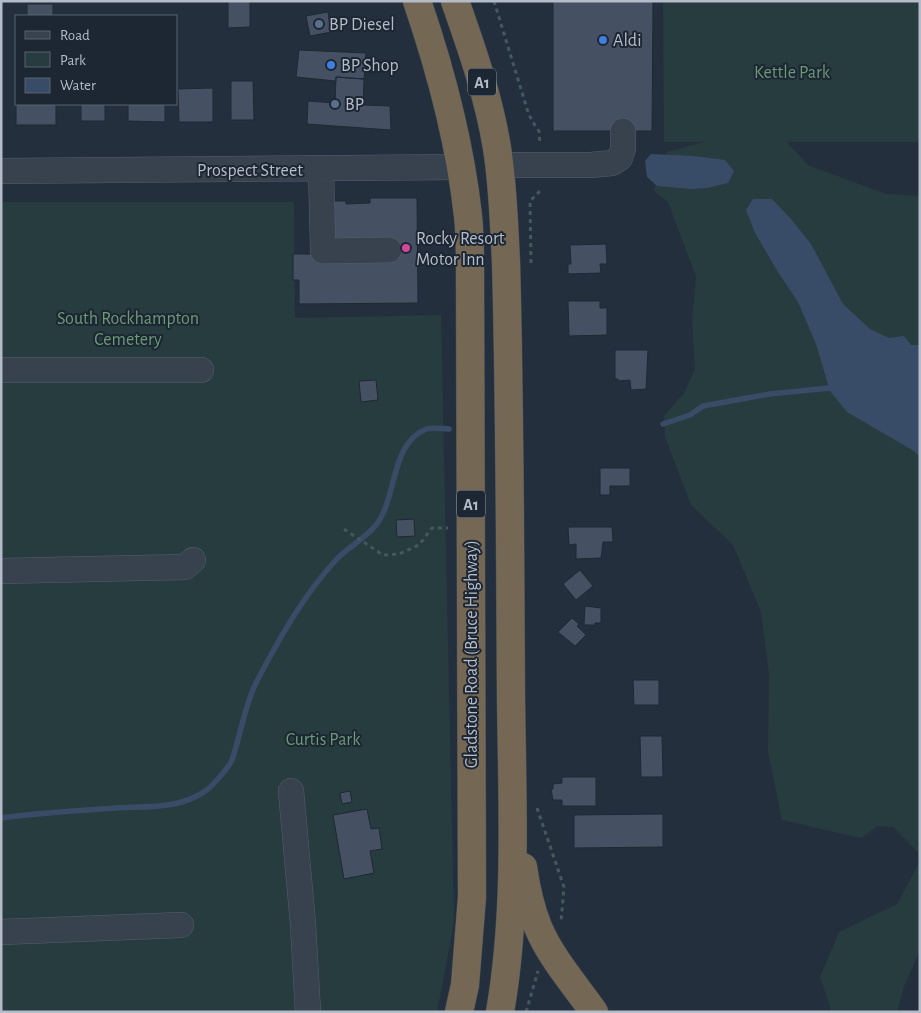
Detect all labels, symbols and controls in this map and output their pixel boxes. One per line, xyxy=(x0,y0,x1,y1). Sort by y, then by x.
legend xyxy=(15,15,178,105)
place label: BP Diesel xyxy=(329,16,395,34)
marker: BP Diesel xyxy=(313,18,325,30)
text: Road xyxy=(60,28,90,43)
place label: Aldi xyxy=(613,32,642,50)
marker: Aldi xyxy=(597,34,609,46)
text: Park xyxy=(60,53,86,68)
place label: BP Shop xyxy=(341,57,399,75)
marker: BP Shop xyxy=(325,59,337,71)
park label: Kettle Park xyxy=(754,64,831,82)
road number: A1 xyxy=(468,68,496,95)
text: Water xyxy=(60,78,96,93)
place label: BP xyxy=(345,96,364,114)
marker: BP xyxy=(329,98,341,110)
street label: Prospect Street xyxy=(197,162,303,180)
place label: Rocky Resort Motor Inn xyxy=(416,230,505,269)
marker: Rocky Resort Motor Inn xyxy=(400,242,412,254)
park label: South Rockhampton Cemetery xyxy=(57,310,199,349)
road number: A1 xyxy=(457,490,485,518)
street label: Gladstone Road (Bruce Highway) xyxy=(463,540,481,768)
park label: Curtis Park xyxy=(286,731,361,749)

